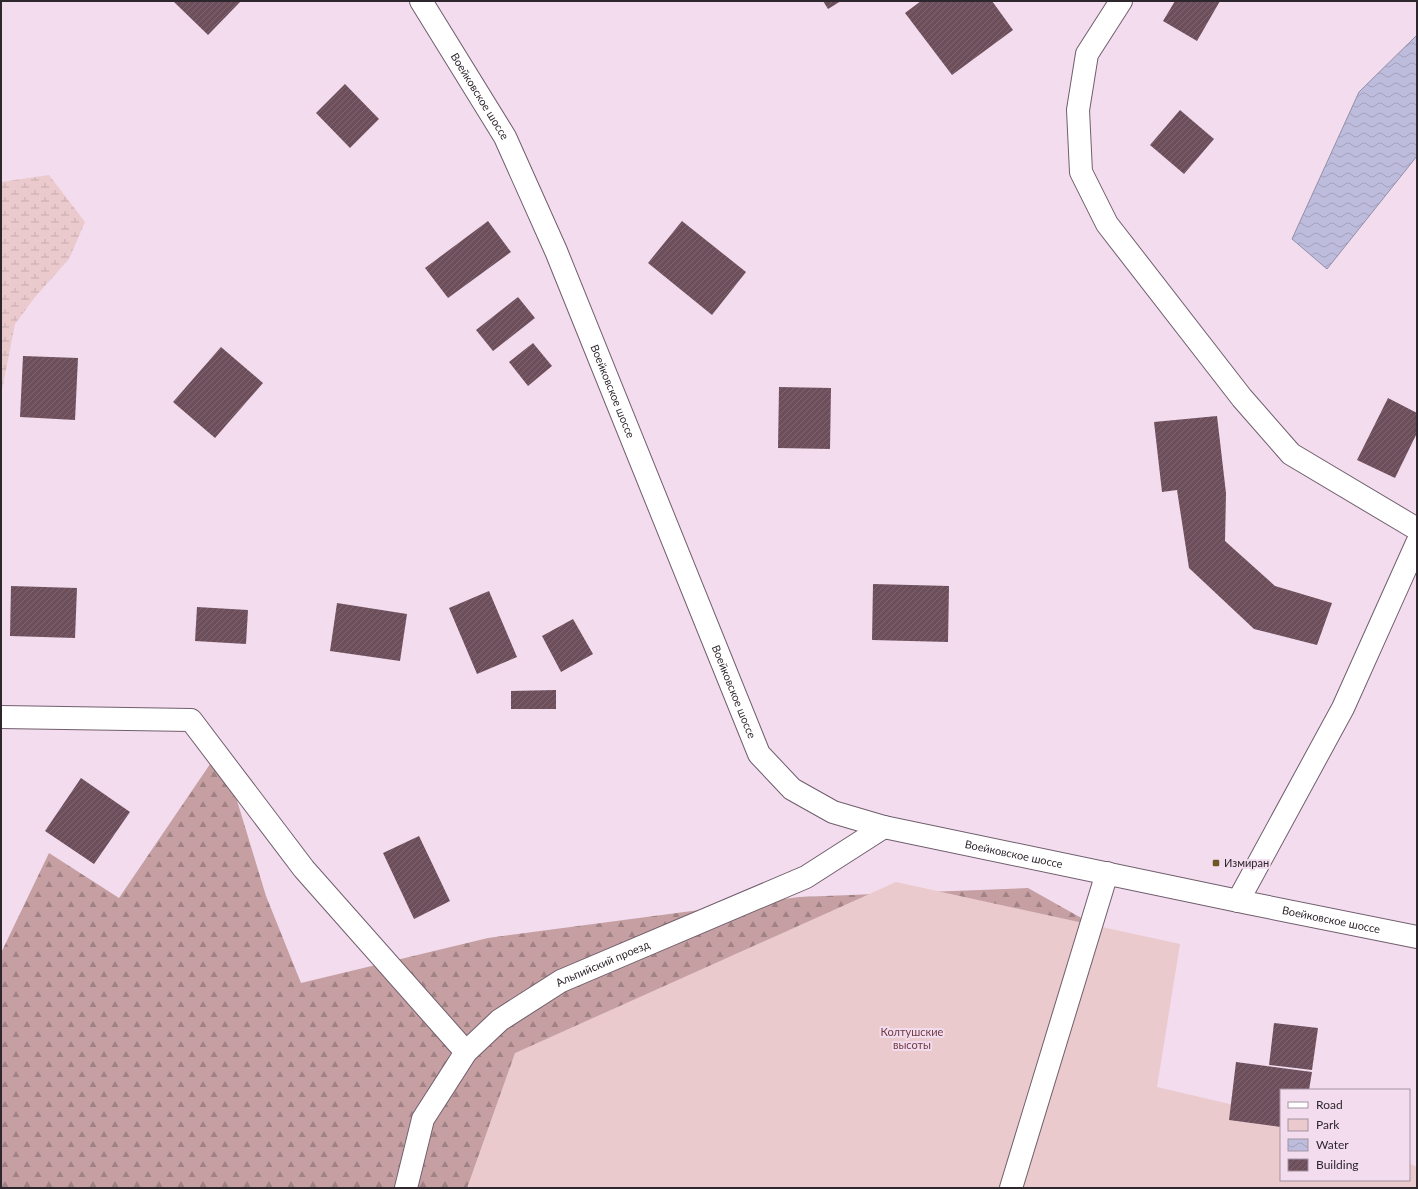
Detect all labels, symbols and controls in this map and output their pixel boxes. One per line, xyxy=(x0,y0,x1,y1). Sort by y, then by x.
street label: Воейковское шоссе xyxy=(449,50,512,142)
street label: Воейковское шоссе xyxy=(588,342,638,440)
street label: Воейковское шоссе xyxy=(710,643,759,740)
street label: Воейковское шоссе xyxy=(964,837,1064,870)
place label: Измиран xyxy=(1224,856,1269,869)
marker: Измиран xyxy=(1211,858,1221,868)
street label: Воейковское шоссе xyxy=(1281,903,1381,935)
street label: Альпийский проезд xyxy=(553,937,652,989)
park label: Колтушские высоты xyxy=(881,1025,944,1051)
legend xyxy=(1280,1089,1410,1181)
text: Road xyxy=(1316,1097,1343,1112)
text: Park xyxy=(1316,1117,1340,1132)
text: Water xyxy=(1316,1137,1349,1152)
text: Building xyxy=(1316,1157,1359,1172)

